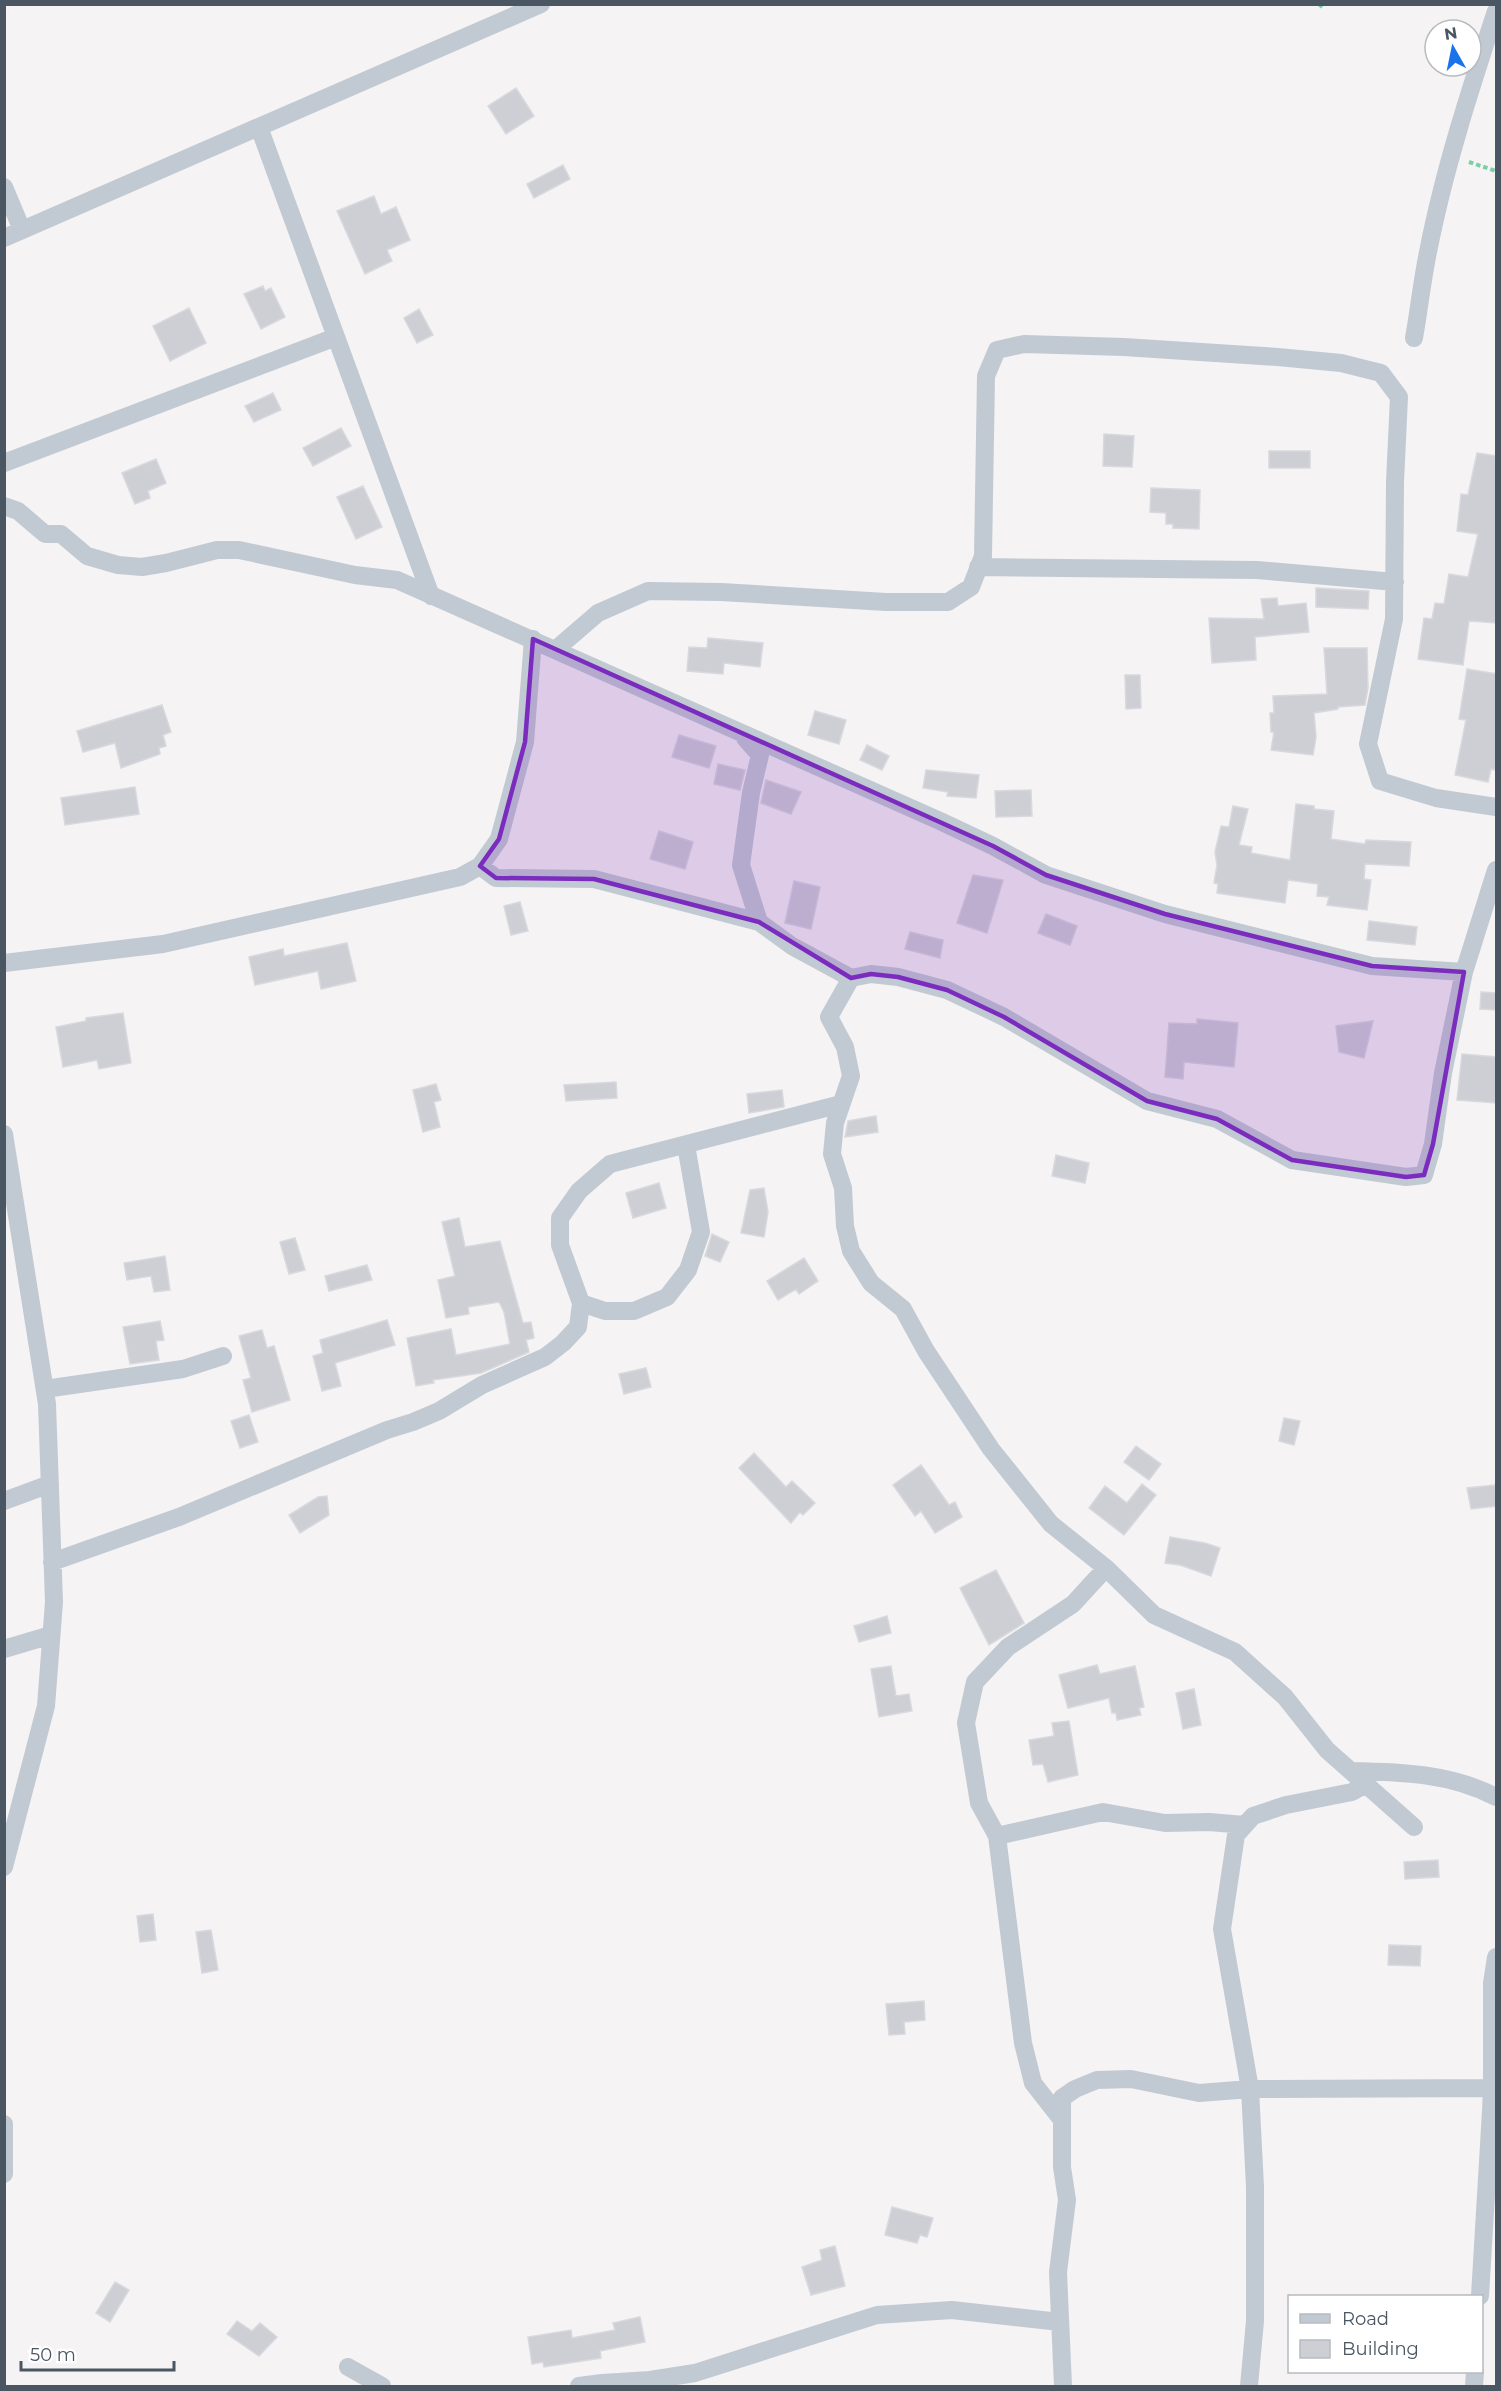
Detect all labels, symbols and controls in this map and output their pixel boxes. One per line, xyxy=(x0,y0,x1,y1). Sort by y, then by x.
north arrow xyxy=(1423,18,1483,78)
text: N xyxy=(1443,23,1459,44)
legend xyxy=(1288,2295,1483,2373)
text: Road xyxy=(1342,2308,1389,2330)
scale bar xyxy=(21,2334,174,2372)
text: Building xyxy=(1342,2338,1419,2360)
text: 50 m xyxy=(30,2344,76,2366)

